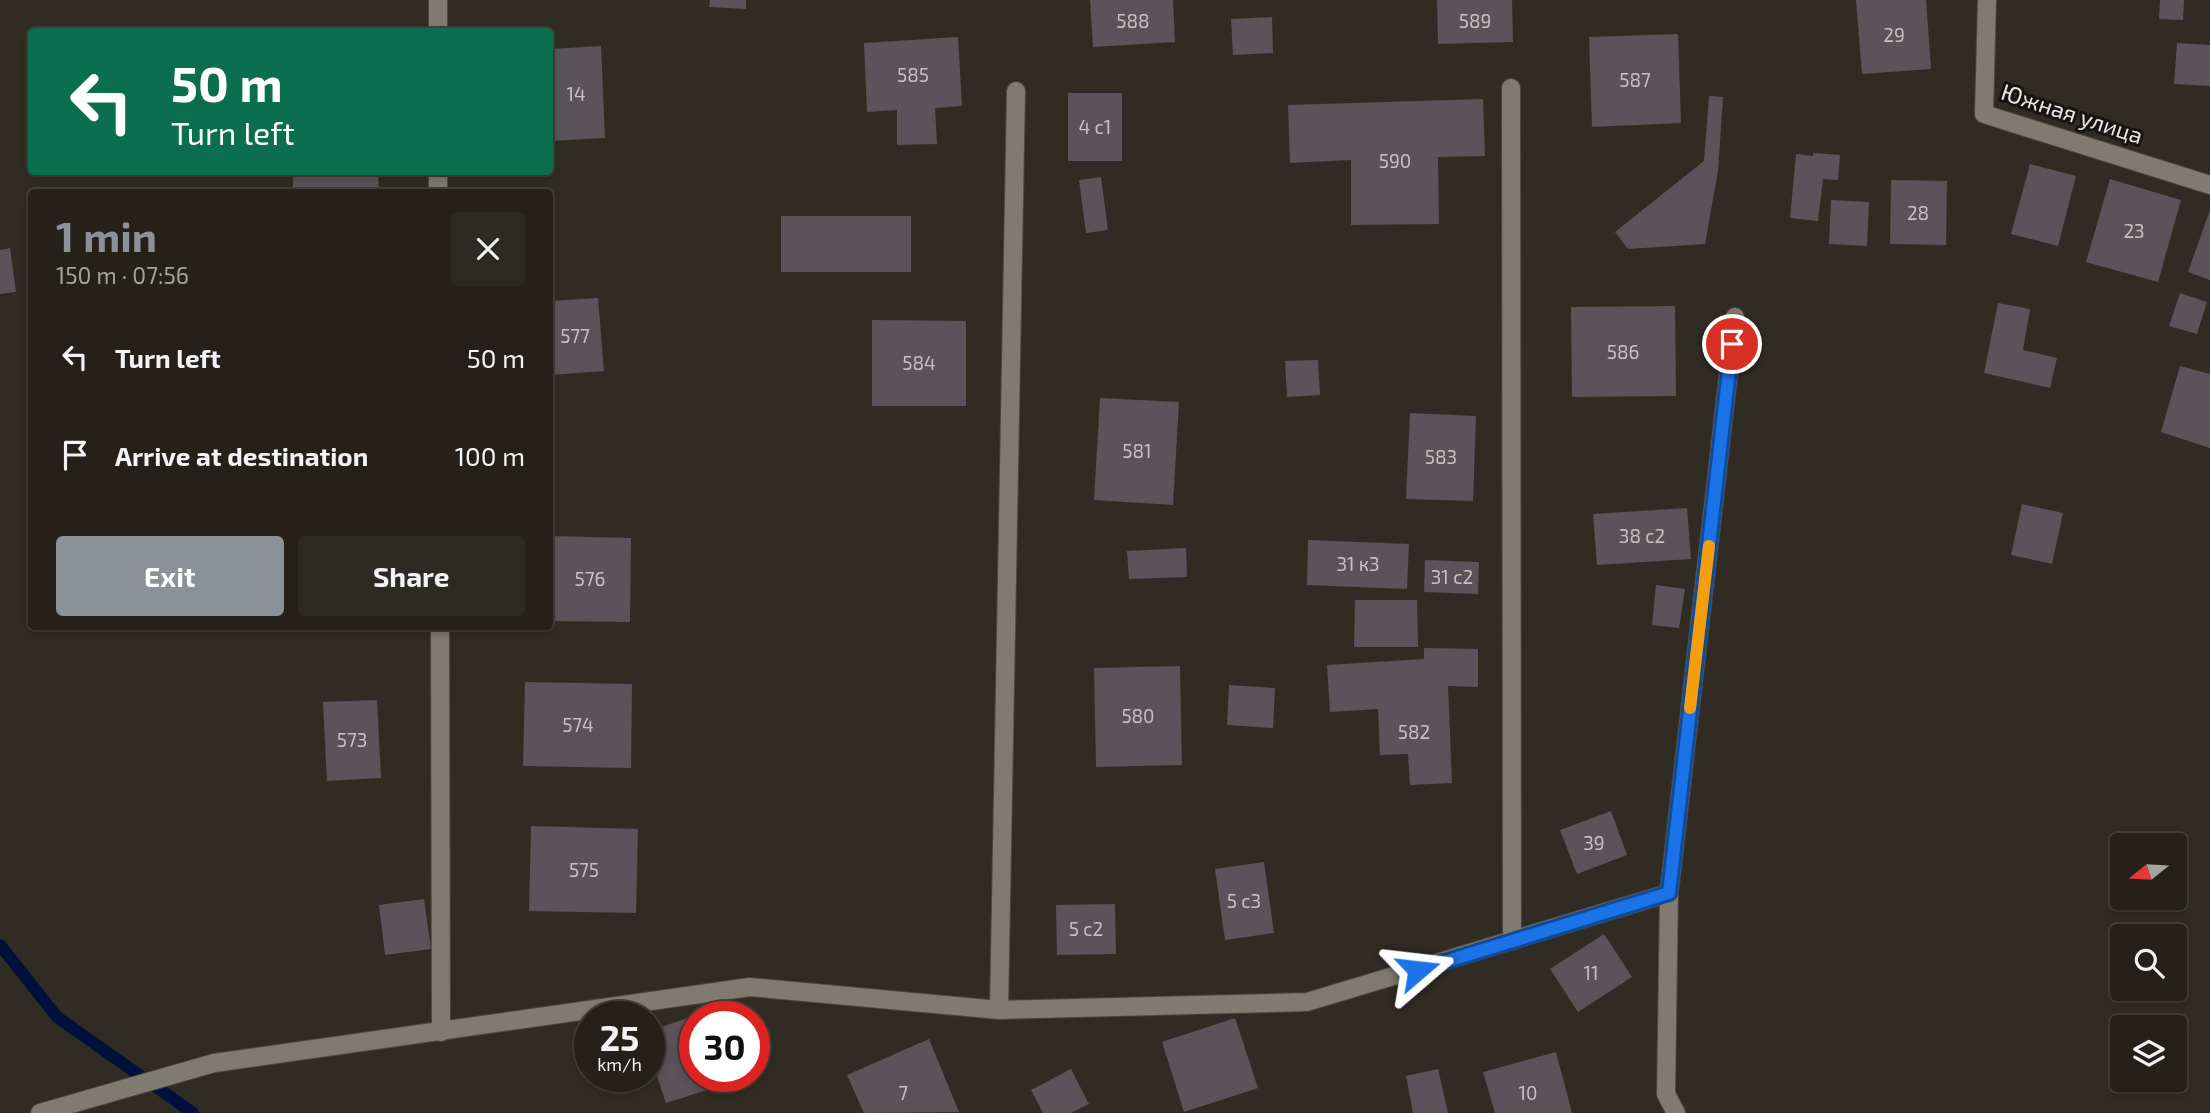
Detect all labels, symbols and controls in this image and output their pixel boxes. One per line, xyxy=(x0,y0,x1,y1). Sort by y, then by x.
house number: 588 xyxy=(1116,9,1150,32)
house number: 589 xyxy=(1459,9,1491,32)
house number: 29 xyxy=(1883,23,1905,46)
text: 50 m xyxy=(171,53,283,112)
icon: left xyxy=(56,56,147,147)
house number: 585 xyxy=(897,63,929,86)
house number: 587 xyxy=(1619,68,1651,91)
street label: Южная улица xyxy=(1998,77,2147,150)
house number: 14 xyxy=(566,82,586,105)
text: Turn left xyxy=(171,113,295,151)
house number: 4 с1 xyxy=(1079,115,1111,138)
house number: 590 xyxy=(1379,149,1411,172)
house number: 28 xyxy=(1907,201,1929,224)
text: 1 min xyxy=(56,210,157,260)
button: close xyxy=(451,212,525,286)
house number: 23 xyxy=(2123,219,2145,242)
text: 150 m · 07:56 xyxy=(56,261,189,289)
pin xyxy=(1702,314,1762,374)
house number: 577 xyxy=(560,324,590,347)
icon: arrive xyxy=(1713,325,1751,363)
icon: left xyxy=(56,338,94,376)
house number: 586 xyxy=(1607,340,1639,363)
text: Turn left xyxy=(115,342,221,373)
text: 50 m xyxy=(467,342,525,373)
house number: 584 xyxy=(902,351,936,374)
icon: arrive xyxy=(56,436,94,474)
house number: 581 xyxy=(1122,439,1152,462)
text: Arrive at destination xyxy=(115,440,368,471)
text: 100 m xyxy=(455,440,525,471)
house number: 583 xyxy=(1425,445,1457,468)
house number: 38 с2 xyxy=(1619,524,1665,547)
button: Exit xyxy=(56,536,284,616)
button: Share xyxy=(298,536,525,616)
house number: 31 к3 xyxy=(1336,552,1380,575)
house number: 31 с2 xyxy=(1431,565,1473,588)
house number: 576 xyxy=(575,567,605,590)
house number: 580 xyxy=(1121,704,1155,727)
house number: 574 xyxy=(562,713,594,736)
house number: 582 xyxy=(1398,720,1430,743)
house number: 573 xyxy=(337,728,367,751)
house number: 39 xyxy=(1583,831,1605,854)
north arrow xyxy=(2110,833,2188,910)
map controls xyxy=(2110,833,2187,1092)
house number: 575 xyxy=(569,858,599,881)
house number: 5 с3 xyxy=(1227,889,1261,912)
house number: 5 с2 xyxy=(1069,917,1103,940)
button: search xyxy=(2110,924,2187,1001)
position arrow xyxy=(1381,933,1455,1007)
house number: 11 xyxy=(1583,961,1599,984)
speed limit sign: 30 xyxy=(679,1001,770,1092)
button: layers xyxy=(2110,1015,2187,1092)
text: 25 xyxy=(600,1016,639,1058)
text: km/h xyxy=(597,1053,642,1075)
house number: 7 xyxy=(898,1081,908,1104)
house number: 10 xyxy=(1518,1081,1538,1104)

